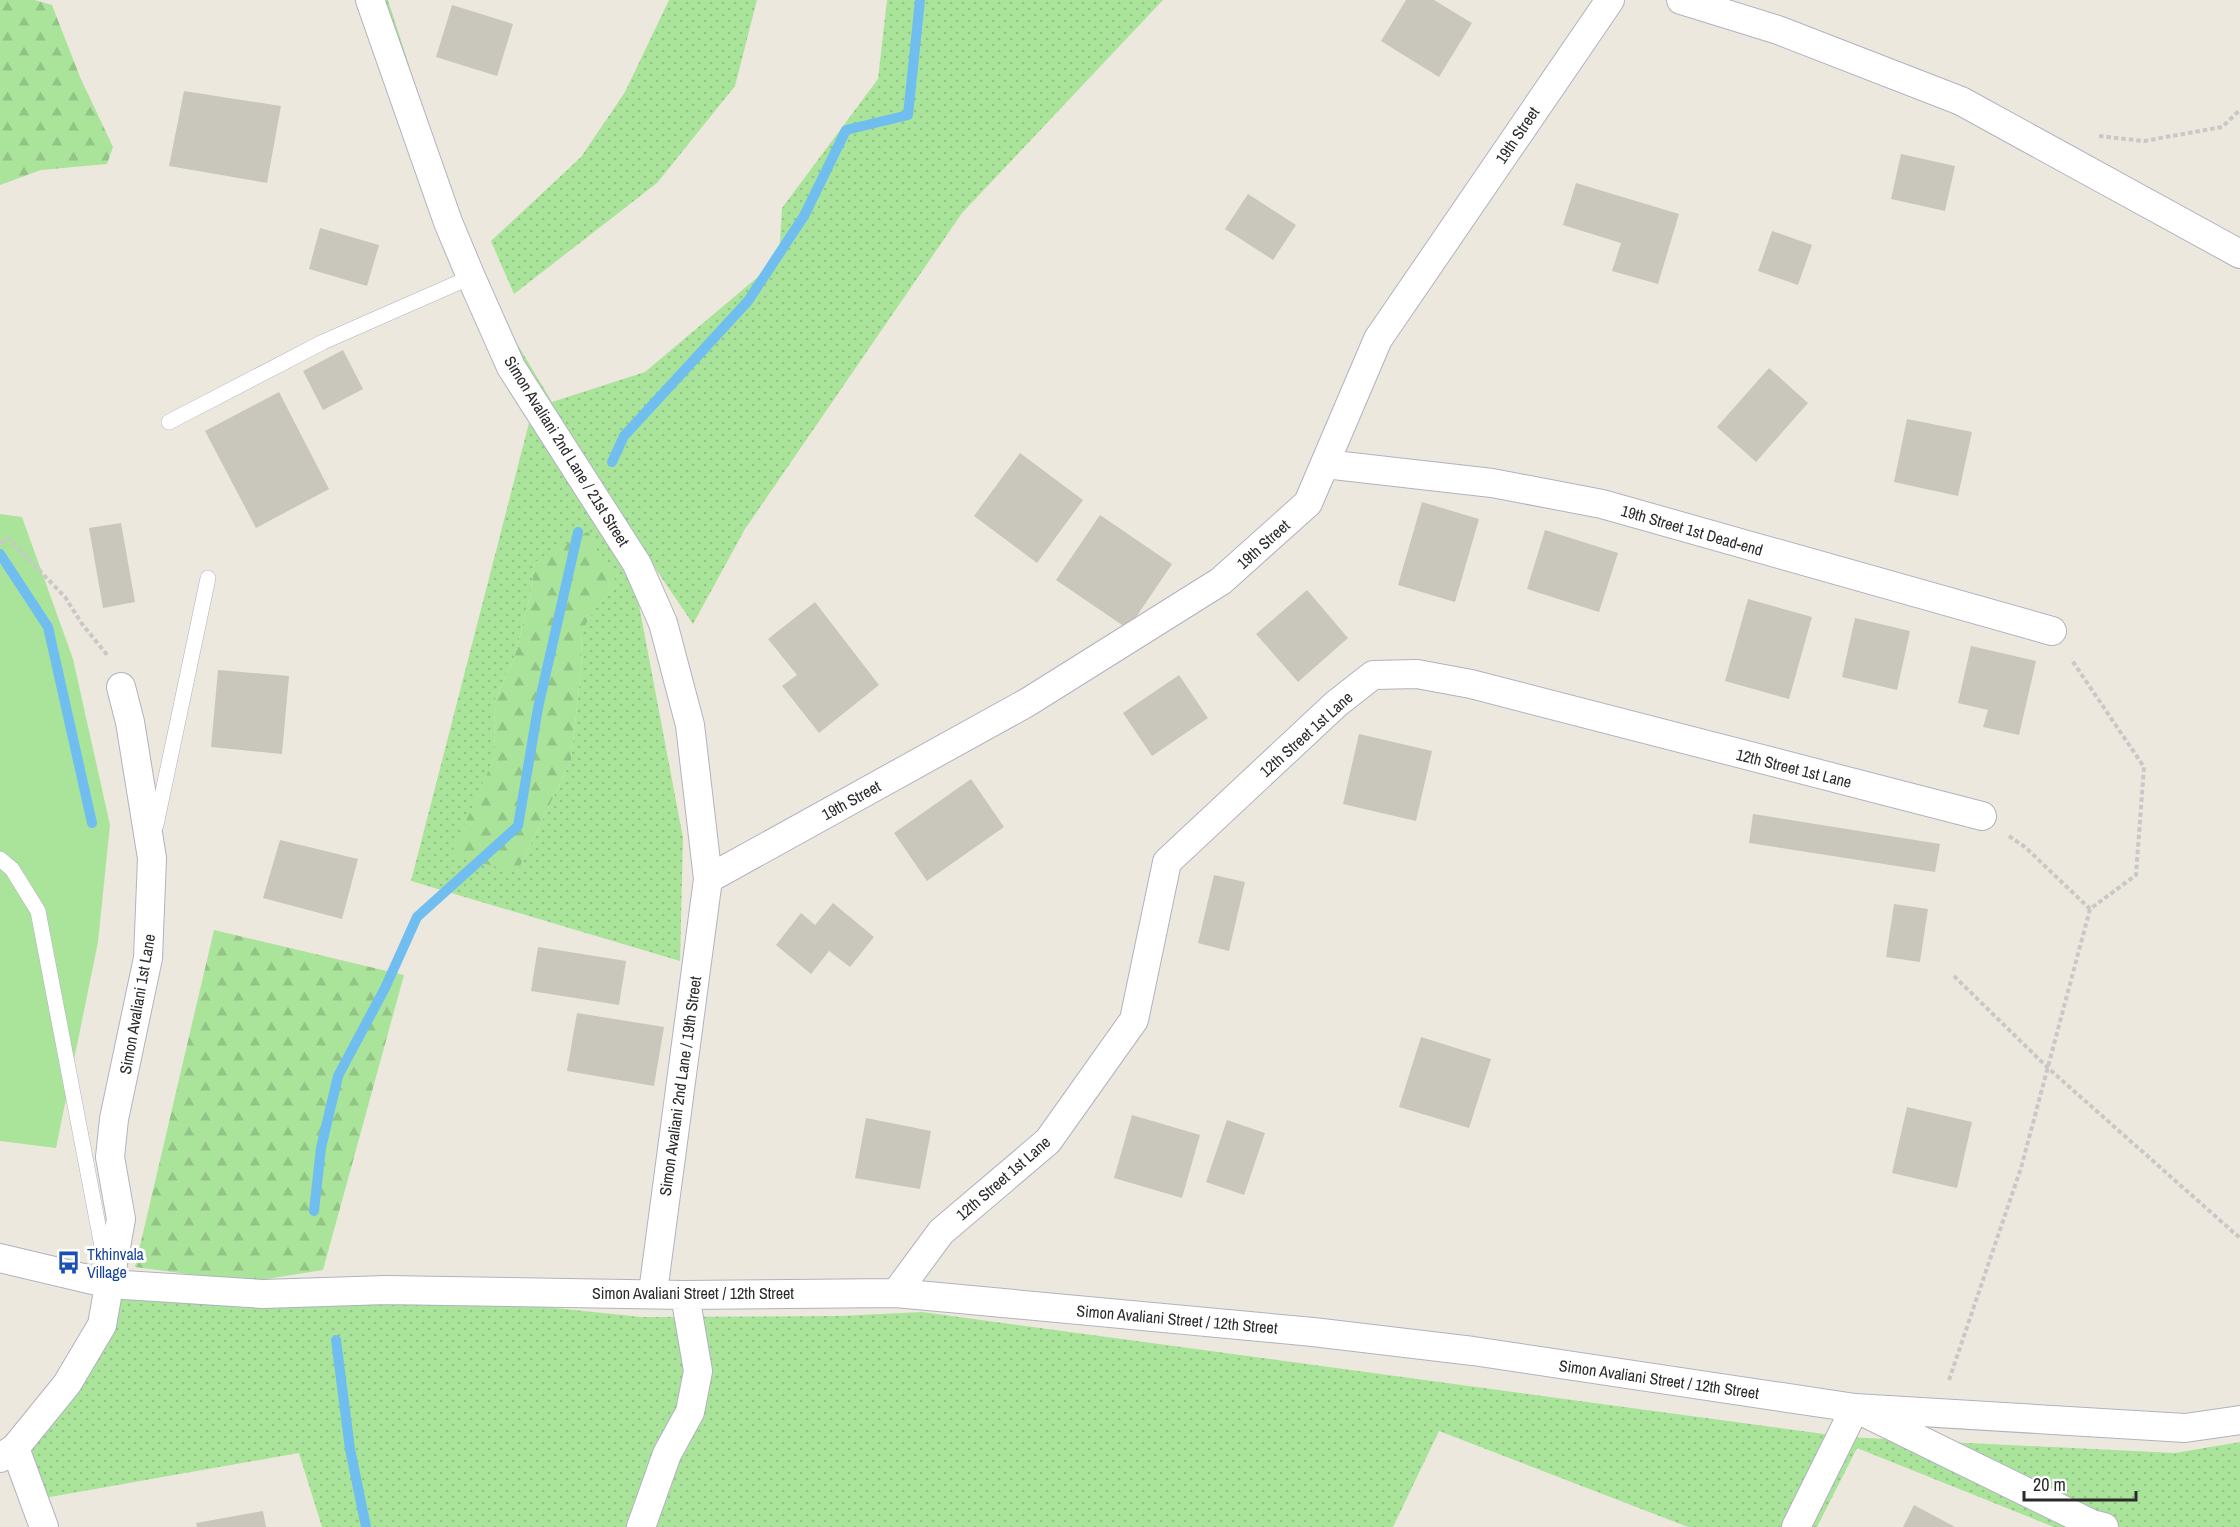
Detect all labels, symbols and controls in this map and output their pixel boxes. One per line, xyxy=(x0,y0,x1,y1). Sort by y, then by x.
street label: 19th Street xyxy=(1490,102,1544,168)
street label: Simon Avaliani 2nd Lane / 21st Street xyxy=(499,352,635,551)
street label: 19th Street 1st Dead-end xyxy=(1619,499,1765,561)
street label: 19th Street xyxy=(1232,514,1294,574)
street label: 12th Street 1st Lane xyxy=(1255,686,1357,782)
street label: 12th Street 1st Lane xyxy=(1734,743,1854,793)
street label: 19th Street xyxy=(818,775,885,825)
street label: Simon Avaliani 1st Lane xyxy=(114,932,160,1076)
street label: Simon Avaliani 2nd Lane / 19th Street xyxy=(654,974,706,1197)
street label: 12th Street 1st Lane xyxy=(951,1131,1055,1225)
place label: Tkhinvala Village xyxy=(87,1243,145,1283)
bus stop icon: Tkhinvala Village xyxy=(56,1250,82,1276)
street label: Simon Avaliani Street / 12th Street xyxy=(592,1282,794,1304)
street label: Simon Avaliani Street / 12th Street xyxy=(1076,1299,1279,1339)
street label: Simon Avaliani Street / 12th Street xyxy=(1558,1354,1761,1404)
scale bar xyxy=(2024,1464,2136,1502)
text: 20 m xyxy=(2033,1472,2066,1497)

